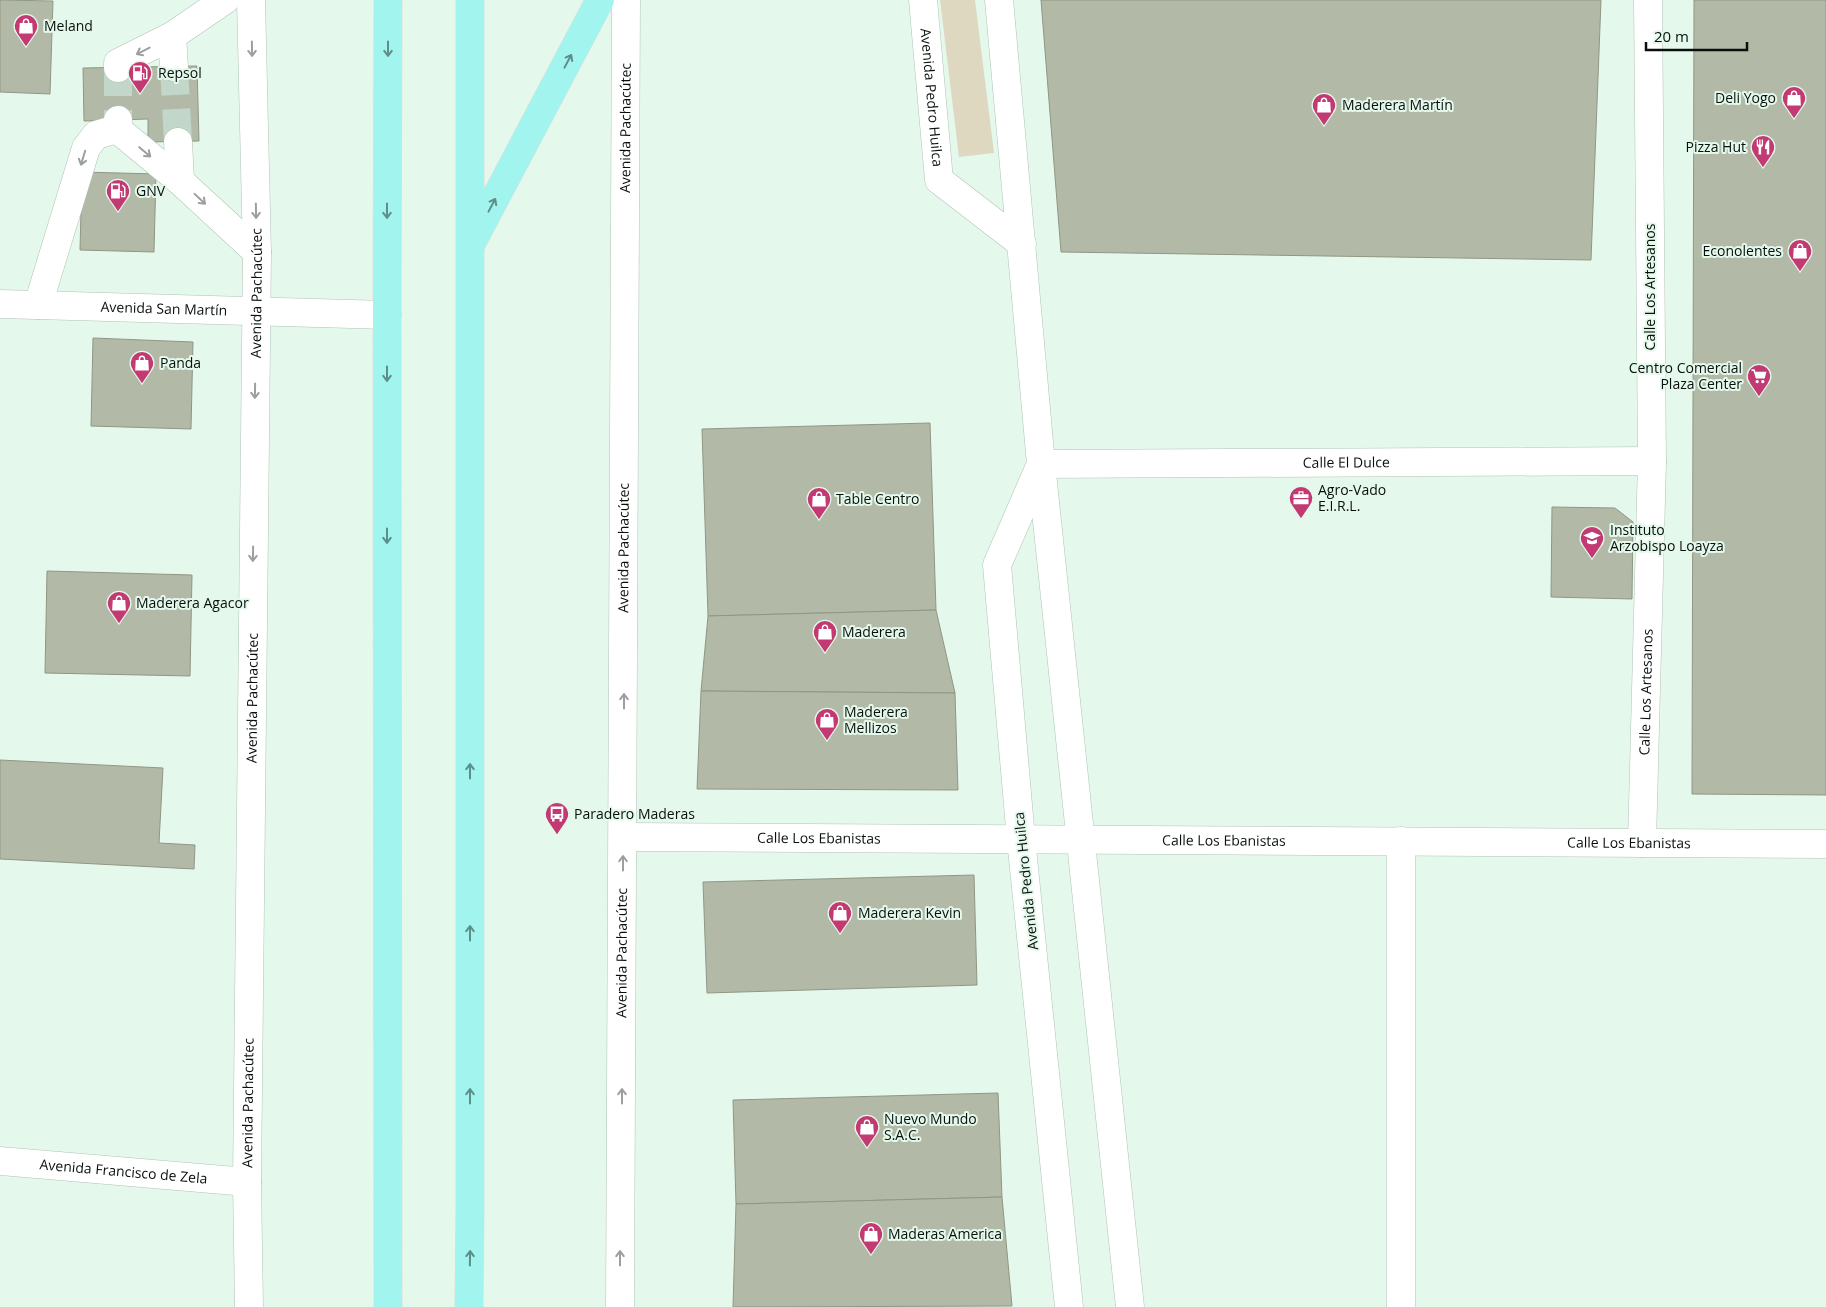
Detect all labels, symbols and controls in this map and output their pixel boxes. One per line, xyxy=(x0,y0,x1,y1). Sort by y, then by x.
shop icon: Meland xyxy=(13,13,39,47)
place label: Meland xyxy=(44,16,93,35)
scale bar xyxy=(1646,20,1747,52)
text: 20 m xyxy=(1654,26,1689,46)
street label: Avenida Pedro Huilca xyxy=(917,27,948,168)
one-way arrow xyxy=(247,40,257,56)
one-way arrow xyxy=(383,40,393,56)
one-way arrow xyxy=(136,46,151,56)
one-way arrow xyxy=(564,54,573,69)
fuel station icon: Repsol xyxy=(127,60,153,94)
place label: Repsol xyxy=(158,63,202,82)
street label: Avenida Pachacútec xyxy=(615,63,635,193)
shop icon: Deli Yogo xyxy=(1781,85,1807,119)
place label: Deli Yogo xyxy=(1715,88,1776,107)
shop icon: Maderera Martín xyxy=(1311,92,1337,126)
place label: Maderera Martín xyxy=(1342,95,1453,114)
restaurant icon: Pizza Hut xyxy=(1750,134,1776,168)
place label: Pizza Hut xyxy=(1686,137,1746,156)
one-way arrow xyxy=(139,147,152,158)
one-way arrow xyxy=(78,150,87,165)
fuel station icon: GNV xyxy=(105,178,131,212)
place label: GNV xyxy=(136,181,166,200)
one-way arrow xyxy=(193,193,206,205)
one-way arrow xyxy=(487,197,497,212)
one-way arrow xyxy=(382,202,392,219)
one-way arrow xyxy=(251,203,260,219)
street label: Calle Los Artesanos xyxy=(1640,223,1659,350)
street label: Avenida Pachacútec xyxy=(246,228,266,358)
shop icon: Econolentes xyxy=(1787,238,1813,272)
place label: Econolentes xyxy=(1703,241,1782,260)
street label: Avenida San Martín xyxy=(100,297,228,319)
shop icon: Panda xyxy=(129,350,155,384)
place label: Panda xyxy=(160,353,201,372)
place label: Centro Comercial Plaza Center xyxy=(1629,358,1742,393)
supermarket icon: Centro Comercial Plaza Center xyxy=(1746,363,1772,397)
one-way arrow xyxy=(382,365,392,381)
one-way arrow xyxy=(250,382,260,399)
street label: Calle El Dulce xyxy=(1303,452,1390,472)
place label: Agro-Vado E.I.R.L. xyxy=(1318,480,1386,515)
street label: Avenida Pachacútec xyxy=(613,483,633,613)
office icon: Agro-Vado E.I.R.L. xyxy=(1288,485,1314,519)
shop icon: Table Centro xyxy=(806,486,832,520)
place label: Table Centro xyxy=(836,489,920,508)
place label: Instituto Arzobispo Loayza xyxy=(1610,520,1724,555)
school or university icon: Instituto Arzobispo Loayza xyxy=(1579,525,1605,559)
one-way arrow xyxy=(382,528,392,544)
one-way arrow xyxy=(248,545,258,561)
shop icon: Maderera Agacor xyxy=(106,590,132,624)
place label: Maderera Agacor xyxy=(136,593,249,612)
shop icon: Maderera xyxy=(812,619,838,653)
place label: Maderera xyxy=(842,622,906,641)
street label: Calle Los Artesanos xyxy=(1634,628,1657,756)
street label: Avenida Pachacútec xyxy=(242,633,262,763)
one-way arrow xyxy=(619,693,629,710)
place label: Maderera Mellizos xyxy=(844,702,908,737)
shop icon: Maderera Mellizos xyxy=(814,707,840,741)
one-way arrow xyxy=(465,763,475,780)
bus stop icon: Paradero Maderas xyxy=(544,801,570,835)
place label: Paradero Maderas xyxy=(574,804,695,823)
street label: Avenida Pedro Huilca xyxy=(1009,811,1042,951)
street label: Calle Los Ebanistas xyxy=(757,828,881,848)
street label: Calle Los Ebanistas xyxy=(1162,830,1286,850)
street label: Calle Los Ebanistas xyxy=(1567,832,1691,852)
one-way arrow xyxy=(618,856,628,872)
street label: Avenida Pachacútec xyxy=(611,888,631,1018)
shop icon: Maderera Kevin xyxy=(827,900,853,934)
place label: Maderera Kevin xyxy=(858,903,961,922)
one-way arrow xyxy=(465,926,475,942)
street label: Avenida Pachacútec xyxy=(237,1038,258,1168)
one-way arrow xyxy=(465,1088,475,1104)
one-way arrow xyxy=(617,1088,627,1104)
place label: Nuevo Mundo S.A.C. xyxy=(884,1109,977,1144)
shop icon: Nuevo Mundo S.A.C. xyxy=(854,1114,880,1148)
street label: Avenida Francisco de Zela xyxy=(39,1154,208,1188)
shop icon: Maderas America xyxy=(858,1221,884,1255)
place label: Maderas America xyxy=(888,1224,1002,1243)
one-way arrow xyxy=(465,1251,474,1267)
one-way arrow xyxy=(615,1251,625,1267)

